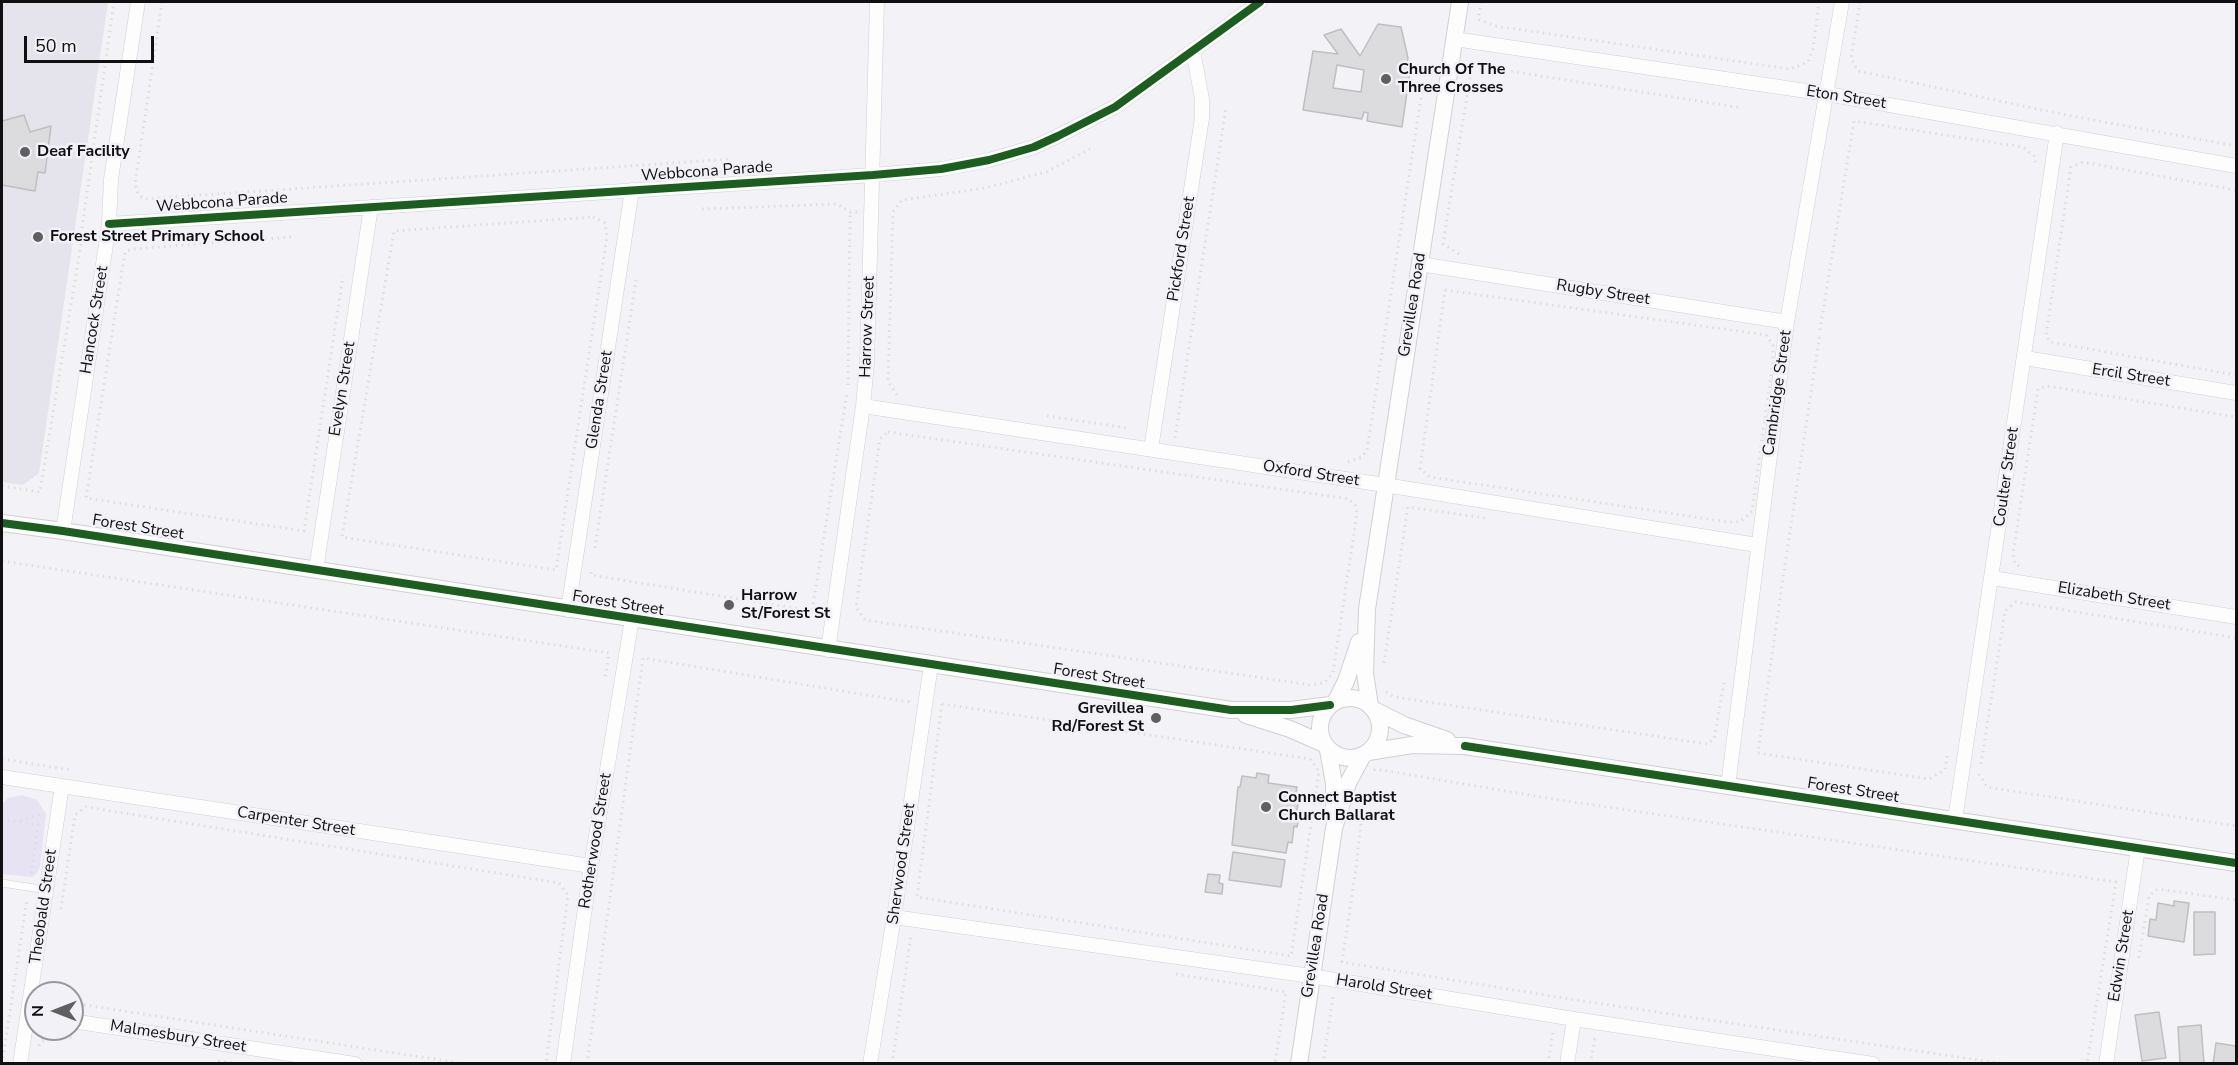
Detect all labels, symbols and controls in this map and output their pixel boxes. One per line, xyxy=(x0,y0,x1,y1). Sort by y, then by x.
scale bar xyxy=(27,24,158,62)
text: 50 m xyxy=(35,34,77,58)
place label: Church Of The Three Crosses xyxy=(1398,60,1506,98)
marker: Church Of The Three Crosses xyxy=(1379,72,1393,86)
street label: Eton Street xyxy=(1805,82,1887,114)
place label: Deaf Facility xyxy=(37,142,130,162)
marker: Deaf Facility xyxy=(18,145,32,159)
street label: Webbcona Parade xyxy=(641,158,773,186)
street label: Webbcona Parade xyxy=(156,189,288,217)
street label: Pickford Street xyxy=(1164,195,1200,303)
place label: Forest Street Primary School xyxy=(50,227,264,247)
marker: Forest Street Primary School xyxy=(31,230,45,244)
street label: Grevillea Road xyxy=(1395,251,1431,359)
street label: Hancock Street xyxy=(77,265,113,375)
street label: Harrow Street xyxy=(857,276,879,378)
street label: Rugby Street xyxy=(1555,276,1651,310)
street label: Cambridge Street xyxy=(1760,329,1796,457)
street label: Evelyn Street xyxy=(326,340,360,438)
street label: Glenda Street xyxy=(583,349,617,451)
street label: Ercil Street xyxy=(2091,360,2171,392)
street label: Coulter Street xyxy=(1991,426,2023,528)
street label: Oxford Street xyxy=(1261,457,1361,491)
street label: Forest Street xyxy=(91,511,185,545)
street label: Elizabeth Street xyxy=(2056,579,2172,615)
place label: Harrow St/Forest St xyxy=(741,586,830,624)
street label: Forest Street xyxy=(571,587,665,621)
marker: Harrow St/Forest St xyxy=(722,598,736,612)
street label: Forest Street xyxy=(1052,660,1146,694)
place label: Grevillea Rd/Forest St xyxy=(1052,699,1144,737)
marker: Grevillea Rd/Forest St xyxy=(1149,711,1163,725)
street label: Rotherwood Street xyxy=(576,772,616,910)
street label: Forest Street xyxy=(1806,774,1900,808)
place label: Connect Baptist Church Ballarat xyxy=(1278,788,1396,826)
marker: Connect Baptist Church Ballarat xyxy=(1259,800,1273,814)
street label: Sherwood Street xyxy=(884,802,920,926)
street label: Carpenter Street xyxy=(236,803,356,841)
street label: Theobald Street xyxy=(26,848,62,966)
street label: Grevillea Road xyxy=(1298,892,1334,1000)
street label: Edwin Street xyxy=(2105,909,2139,1003)
street label: Harold Street xyxy=(1335,971,1433,1005)
north arrow xyxy=(24,981,84,1041)
text: N xyxy=(27,1005,49,1017)
street label: Malmesbury Street xyxy=(109,1017,247,1057)

